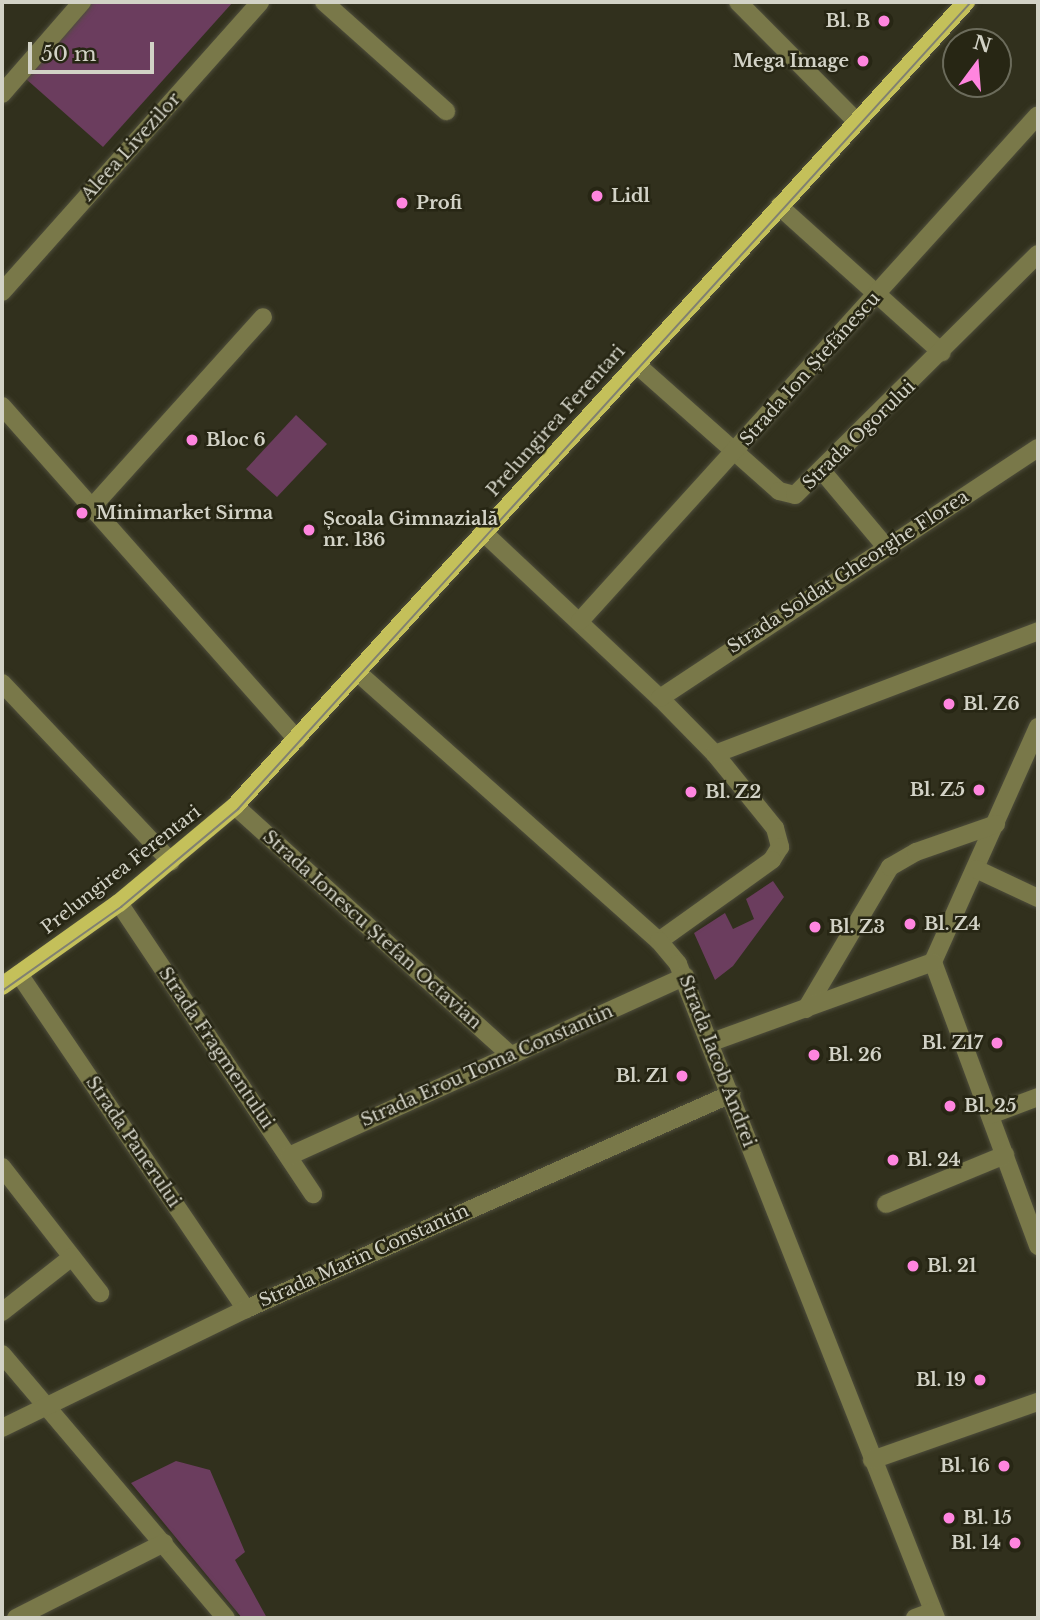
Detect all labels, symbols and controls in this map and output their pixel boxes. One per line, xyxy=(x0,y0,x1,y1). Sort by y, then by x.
place label: Bl. B xyxy=(826,10,870,32)
marker: Bl. B xyxy=(876,13,892,29)
scale bar xyxy=(32,28,158,72)
north arrow xyxy=(942,28,1012,98)
text: N xyxy=(971,31,994,58)
text: 50 m xyxy=(41,41,96,67)
place label: Mega Image xyxy=(733,50,849,72)
marker: Mega Image xyxy=(855,53,871,69)
street label: Aleea Livezilor xyxy=(77,89,185,205)
place label: Lidl xyxy=(611,185,650,207)
marker: Lidl xyxy=(589,188,605,204)
place label: Profi xyxy=(416,192,462,214)
marker: Profi xyxy=(394,195,410,211)
street label: Strada Ion Ștefănescu xyxy=(735,288,885,450)
street label: Prelungirea Ferentari xyxy=(482,341,630,501)
street label: Strada Ogorului xyxy=(798,376,920,494)
place label: Bloc 6 xyxy=(206,429,266,451)
marker: Bloc 6 xyxy=(184,432,200,448)
street label: Strada Soldat Gheorghe Florea xyxy=(723,486,973,658)
place label: Minimarket Sirma xyxy=(96,502,273,524)
marker: Minimarket Sirma xyxy=(74,505,90,521)
place label: Școala Gimnazială nr. 136 xyxy=(323,509,498,552)
marker: Școala Gimnazială nr. 136 xyxy=(301,522,317,538)
place label: Bl. Z6 xyxy=(963,693,1020,715)
marker: Bl. Z6 xyxy=(941,696,957,712)
place label: Bl. Z5 xyxy=(910,779,965,801)
place label: Bl. Z2 xyxy=(705,781,761,803)
marker: Bl. Z5 xyxy=(971,782,987,798)
marker: Bl. Z2 xyxy=(683,784,699,800)
street label: Prelungirea Ferentari xyxy=(37,801,205,939)
street label: Strada Ionescu Ștefan Octavian xyxy=(258,826,486,1034)
place label: Bl. Z4 xyxy=(924,913,980,935)
place label: Bl. Z3 xyxy=(829,916,885,938)
marker: Bl. Z4 xyxy=(902,916,918,932)
marker: Bl. Z3 xyxy=(807,919,823,935)
street label: Strada Fragmentului xyxy=(154,963,278,1133)
street label: Strada Iacob Andrei xyxy=(674,972,760,1150)
street label: Strada Erou Toma Constantin xyxy=(357,1000,617,1132)
place label: Bl. Z17 xyxy=(921,1032,983,1054)
marker: Bl. Z17 xyxy=(989,1035,1005,1051)
place label: Bl. 26 xyxy=(828,1044,882,1066)
marker: Bl. 26 xyxy=(806,1047,822,1063)
place label: Bl. Z1 xyxy=(616,1065,668,1087)
marker: Bl. Z1 xyxy=(674,1068,690,1084)
street label: Strada Panerului xyxy=(81,1072,185,1212)
place label: Bl. 25 xyxy=(964,1095,1017,1117)
marker: Bl. 25 xyxy=(942,1098,958,1114)
place label: Bl. 24 xyxy=(907,1149,961,1171)
marker: Bl. 24 xyxy=(885,1152,901,1168)
street label: Strada Marin Constantin xyxy=(256,1200,472,1312)
place label: Bl. 21 xyxy=(927,1255,977,1277)
marker: Bl. 21 xyxy=(905,1258,921,1274)
place label: Bl. 19 xyxy=(916,1369,966,1391)
marker: Bl. 19 xyxy=(972,1372,988,1388)
place label: Bl. 16 xyxy=(940,1455,990,1477)
marker: Bl. 16 xyxy=(996,1458,1012,1474)
place label: Bl. 15 xyxy=(963,1507,1012,1529)
marker: Bl. 15 xyxy=(941,1510,957,1526)
place label: Bl. 14 xyxy=(951,1532,1001,1554)
marker: Bl. 14 xyxy=(1007,1535,1023,1551)

